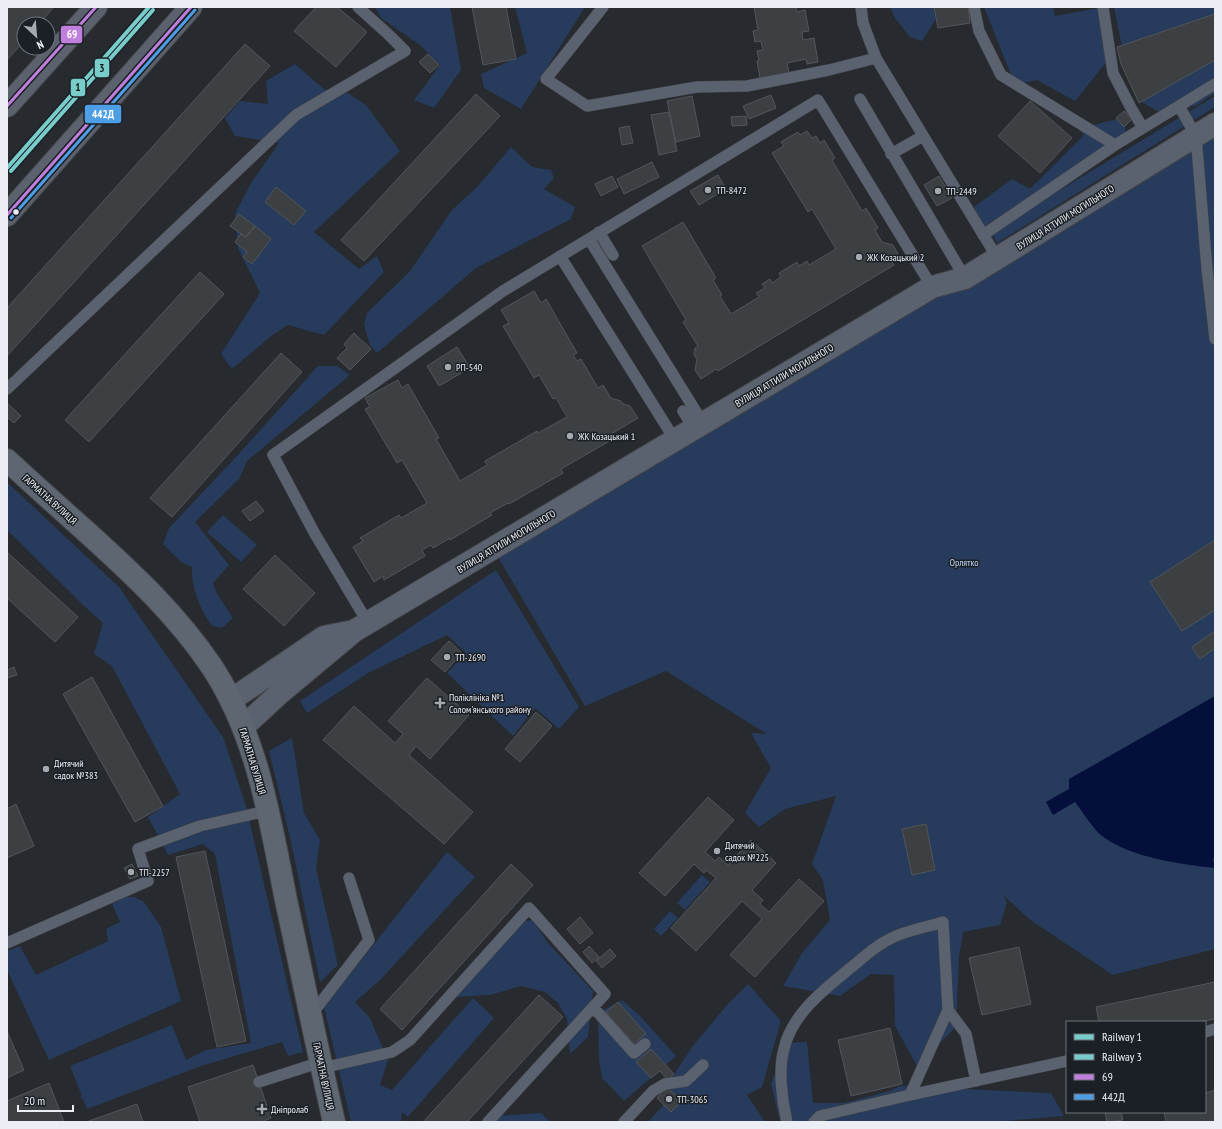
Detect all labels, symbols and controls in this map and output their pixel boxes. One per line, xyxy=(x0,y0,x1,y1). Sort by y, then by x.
north arrow xyxy=(16,16,56,56)
line badge: 69 xyxy=(60,25,83,44)
text: 69 xyxy=(67,27,77,41)
text: N xyxy=(35,37,46,53)
line badge: 3 xyxy=(94,58,110,78)
text: 3 xyxy=(99,61,105,75)
line badge: 1 xyxy=(70,78,86,97)
text: 1 xyxy=(75,80,81,94)
line badge: 442Д xyxy=(84,104,122,124)
text: 442Д xyxy=(92,107,115,121)
street label: ВУЛИЦЯ АТТИЛИ МОГИЛЬНОГО xyxy=(1014,182,1117,253)
place label: ТП-8472 xyxy=(716,184,747,197)
marker: ТП-8472 xyxy=(703,185,713,195)
place label: ТП-2449 xyxy=(946,185,977,198)
marker: ТП-2449 xyxy=(933,186,943,196)
unlabelled marker xyxy=(11,207,21,217)
place label: ЖК Козацький 2 xyxy=(866,251,924,264)
marker: ЖК Козацький 2 xyxy=(854,252,864,262)
street label: ВУЛИЦЯ АТТИЛИ МОГИЛЬНОГО xyxy=(732,340,836,410)
place label: РП-540 xyxy=(456,361,483,374)
marker: РП-540 xyxy=(443,362,453,372)
place label: ЖК Козацький 1 xyxy=(577,430,635,443)
marker: ЖК Козацький 1 xyxy=(565,431,575,441)
street label: ГАРМАТНА ВУЛИЦЯ xyxy=(20,472,80,527)
street label: ВУЛИЦЯ АТТИЛИ МОГИЛЬНОГО xyxy=(454,506,558,576)
park label: Орлятко xyxy=(949,556,979,569)
place label: ТП-2690 xyxy=(455,651,486,664)
marker: ТП-2690 xyxy=(442,652,452,662)
place label: Поліклініка №1 Солом'янського району xyxy=(449,691,531,716)
marker: Поліклініка №1 Солом'янського району xyxy=(434,697,446,709)
street label: ГАРМАТНА ВУЛИЦЯ xyxy=(236,726,269,796)
place label: Дитячий садок №383 xyxy=(54,757,98,782)
marker: Дитячий садок №383 xyxy=(41,764,51,774)
place label: Дитячий садок №225 xyxy=(725,839,769,864)
marker: Дитячий садок №225 xyxy=(712,846,722,856)
place label: ТП-2257 xyxy=(139,866,170,879)
marker: ТП-2257 xyxy=(126,867,136,877)
legend xyxy=(1066,1021,1206,1113)
text: Railway 1 xyxy=(1102,1029,1142,1044)
street label: ГАРМАТНА ВУЛИЦЯ xyxy=(310,1041,337,1111)
text: Railway 3 xyxy=(1102,1049,1142,1064)
text: 69 xyxy=(1102,1069,1113,1084)
scale bar xyxy=(18,1087,73,1113)
text: 442Д xyxy=(1102,1089,1125,1104)
text: 20 m xyxy=(24,1093,45,1108)
place label: ТП-3065 xyxy=(677,1093,708,1106)
marker: ТП-3065 xyxy=(664,1094,674,1104)
marker: Дніпролаб xyxy=(256,1103,268,1115)
place label: Дніпролаб xyxy=(271,1103,308,1116)

